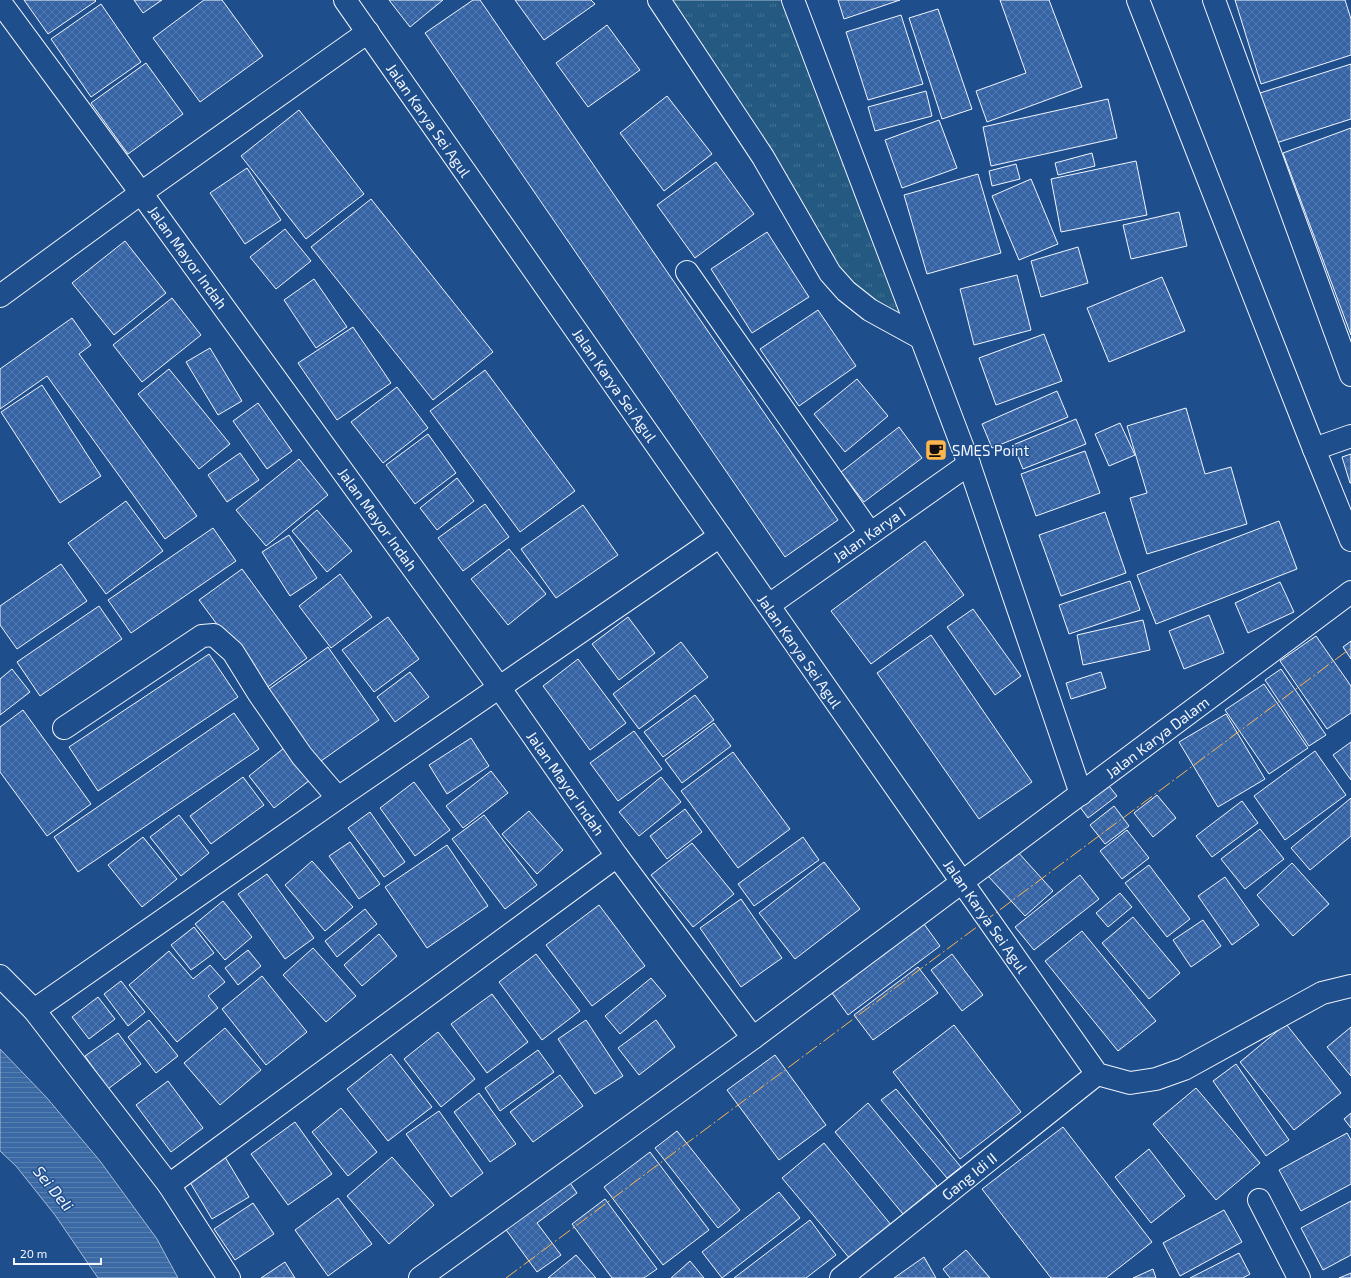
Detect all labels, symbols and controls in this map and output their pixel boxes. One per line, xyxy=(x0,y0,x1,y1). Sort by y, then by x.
street label: Jalan Karya Sei Agul xyxy=(383,60,475,181)
street label: Jalan Mayor Indah xyxy=(145,202,231,312)
street label: Jalan Karya Sei Agul xyxy=(569,325,661,446)
cafe icon: SMES Point xyxy=(923,437,949,463)
place label: SMES Point xyxy=(952,441,1029,459)
street label: Jalan Mayor Indah xyxy=(335,464,421,574)
street label: Jalan Karya I xyxy=(829,502,909,566)
street label: Jalan Karya Sei Agul xyxy=(754,591,846,712)
street label: Jalan Karya Dalam xyxy=(1102,692,1212,782)
street label: Jalan Mayor Indah xyxy=(523,727,609,839)
street label: Jalan Karya Sei Agul xyxy=(940,856,1032,977)
street label: Gang Idi II xyxy=(938,1148,1000,1204)
water label: Sei Deli xyxy=(30,1161,78,1215)
scale bar xyxy=(14,1240,101,1266)
text: 20 m xyxy=(20,1246,47,1260)

